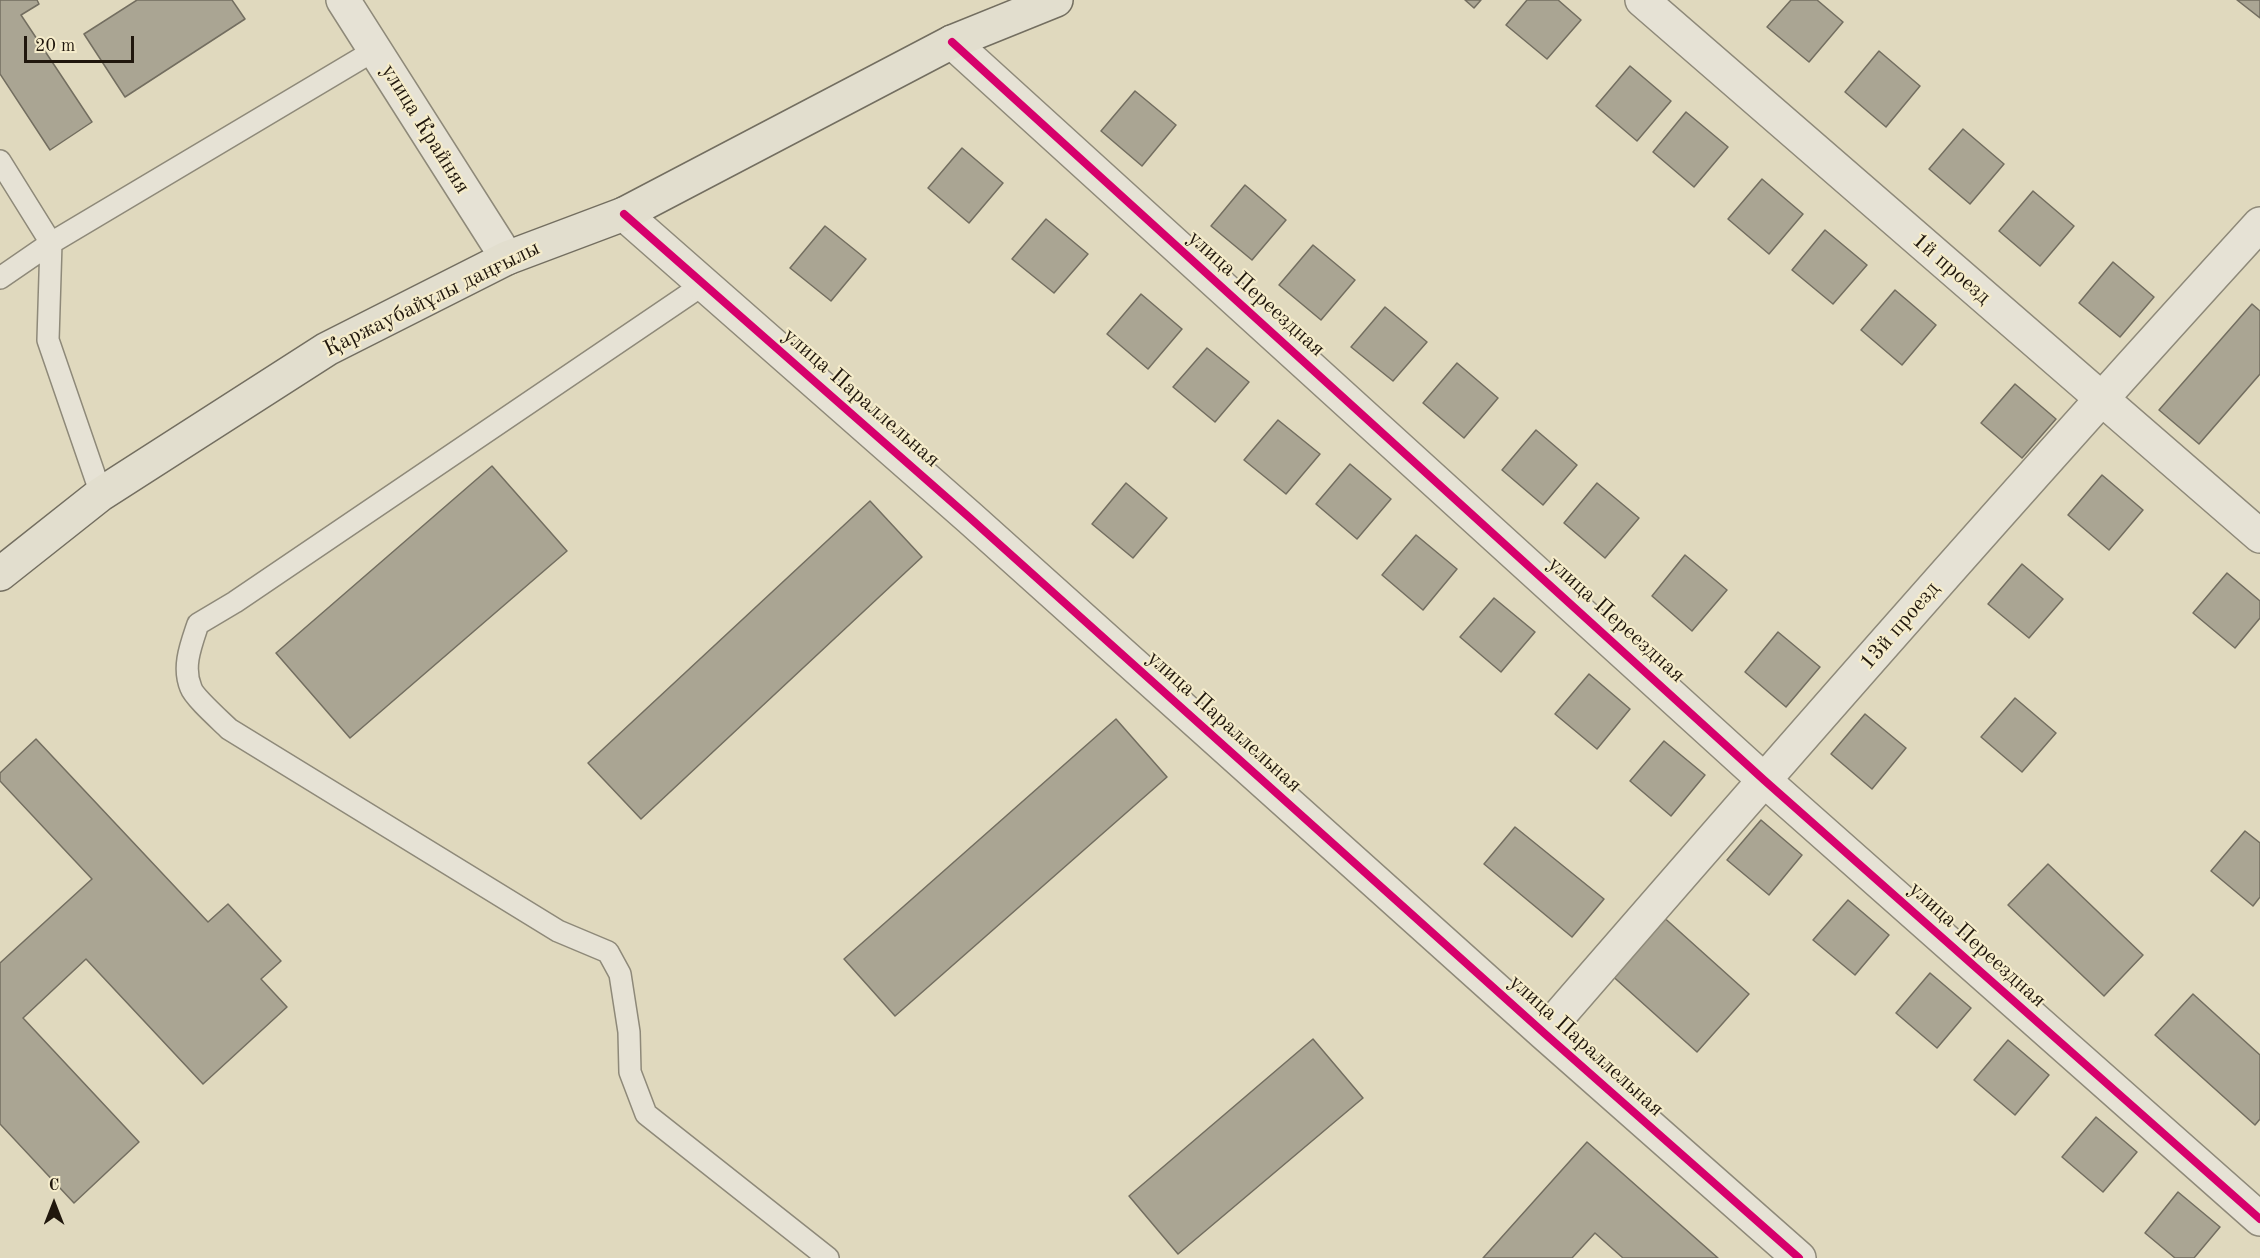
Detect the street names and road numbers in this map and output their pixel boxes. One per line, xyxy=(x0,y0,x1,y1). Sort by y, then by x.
street label: улица Крайняя xyxy=(375,59,475,199)
street label: улица Переездная xyxy=(1182,225,1330,363)
street label: 1й проезд xyxy=(1906,228,1996,310)
street label: Қаржаубайұлы даңғылы xyxy=(320,235,544,363)
street label: улица Параллельная xyxy=(777,323,945,473)
street label: улица Переездная xyxy=(1542,551,1690,689)
street label: 13й проезд xyxy=(1855,576,1945,676)
street label: улица Параллельная xyxy=(1141,645,1307,799)
street label: улица Переездная xyxy=(1903,876,2051,1014)
street label: улица Параллельная xyxy=(1503,969,1669,1123)

